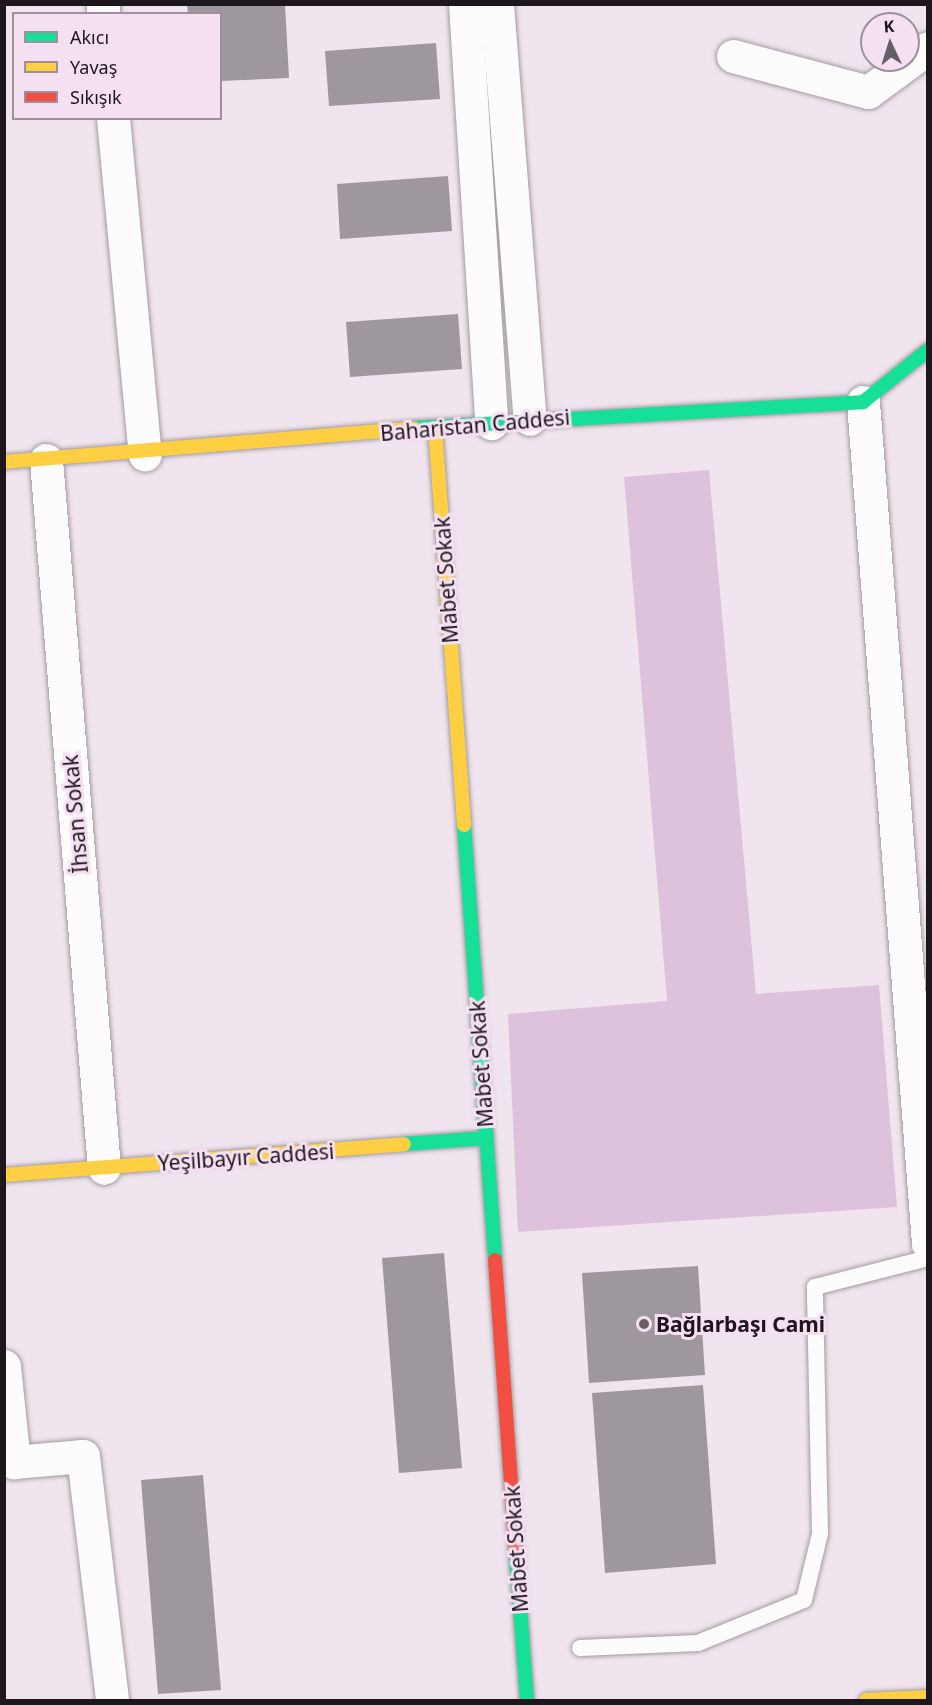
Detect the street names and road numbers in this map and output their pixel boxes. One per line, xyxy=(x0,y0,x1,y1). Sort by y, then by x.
street label: Baharistan Caddesi xyxy=(379,404,571,446)
street label: Mabet Sokak xyxy=(429,516,463,644)
street label: İhsan Sokak xyxy=(57,754,93,874)
street label: Mabet Sokak xyxy=(464,1000,498,1128)
street label: Yeşilbayır Caddesi xyxy=(157,1138,335,1176)
street label: Mabet Sokak xyxy=(499,1485,533,1613)

